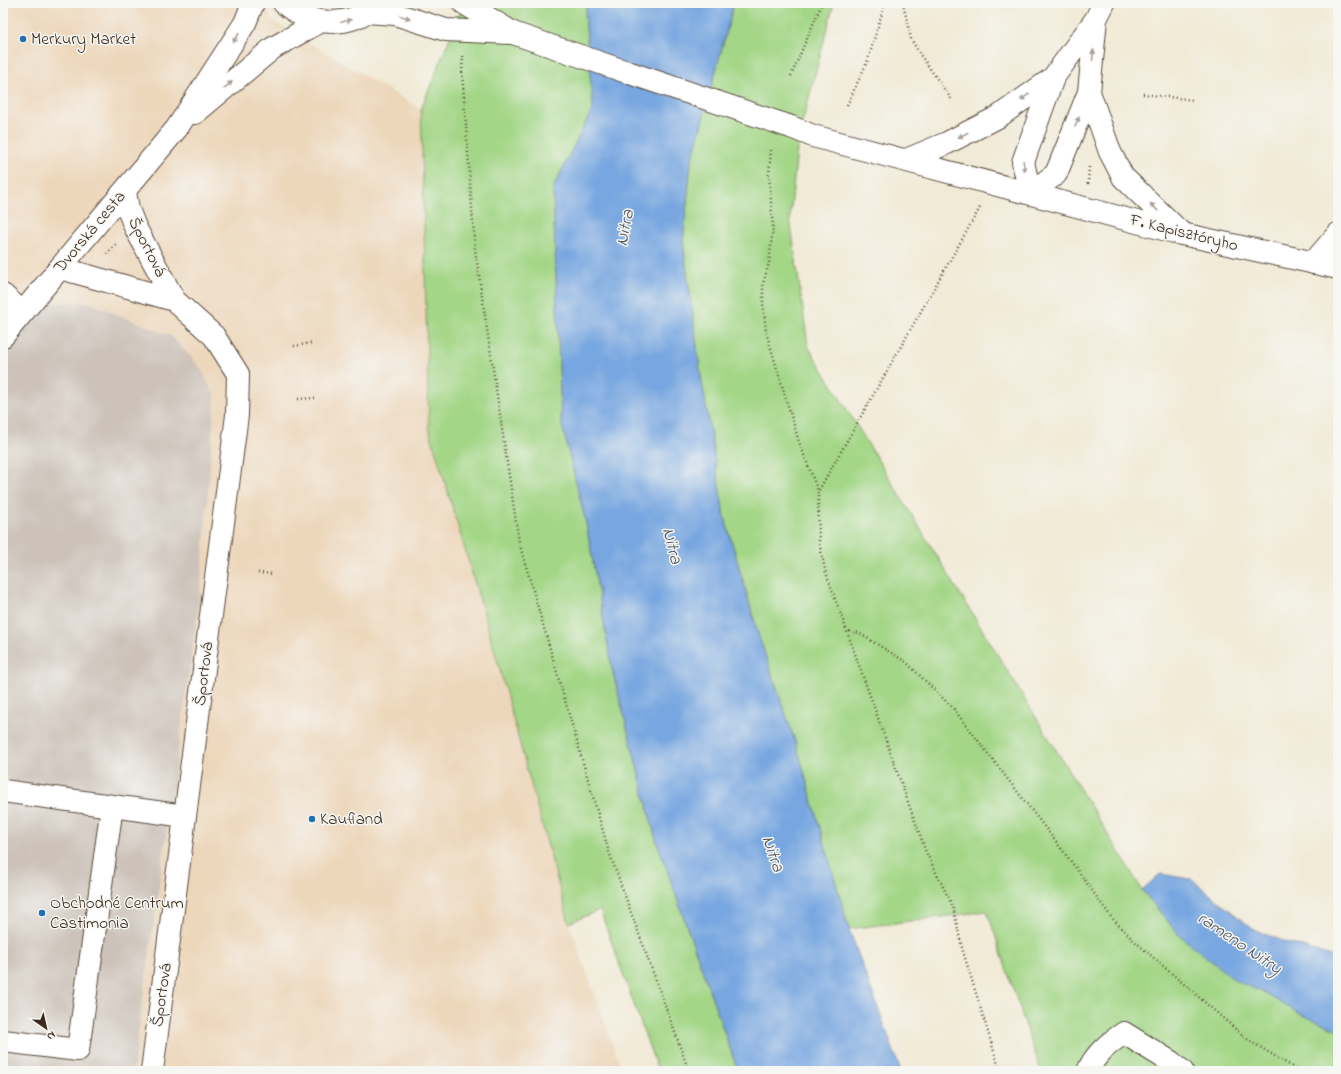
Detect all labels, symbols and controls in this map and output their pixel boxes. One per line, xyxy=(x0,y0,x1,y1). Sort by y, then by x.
one-way arrow xyxy=(399,14,411,20)
one-way arrow xyxy=(339,17,352,23)
place label: Merkury Market xyxy=(31,27,136,53)
one-way arrow xyxy=(232,32,239,44)
marker: Merkury Market xyxy=(18,34,28,44)
one-way arrow xyxy=(1089,49,1096,61)
one-way arrow xyxy=(223,81,234,90)
one-way arrow xyxy=(1020,93,1031,101)
one-way arrow xyxy=(1074,116,1080,128)
one-way arrow xyxy=(957,132,969,138)
one-way arrow xyxy=(1021,160,1027,173)
street label: Dvorská cesta xyxy=(47,185,132,279)
one-way arrow xyxy=(1149,202,1159,212)
water label: Nitra xyxy=(610,207,642,249)
street label: F. Kapisztóryho xyxy=(1126,207,1241,259)
street label: Športová xyxy=(121,213,173,282)
water label: Nitra xyxy=(654,525,688,567)
street label: Športová xyxy=(188,640,220,707)
place label: Kaufland xyxy=(320,807,383,832)
marker: Kaufland xyxy=(307,814,317,824)
water label: Nitra xyxy=(754,832,790,876)
place label: Obchodné Centrum Castimonia xyxy=(50,891,184,936)
water label: rameno Nitry xyxy=(1191,906,1287,982)
marker: Obchodné Centrum Castimonia xyxy=(37,908,47,918)
street label: Športová xyxy=(145,961,179,1028)
north arrow xyxy=(26,1008,66,1048)
text: N xyxy=(43,1027,59,1044)

